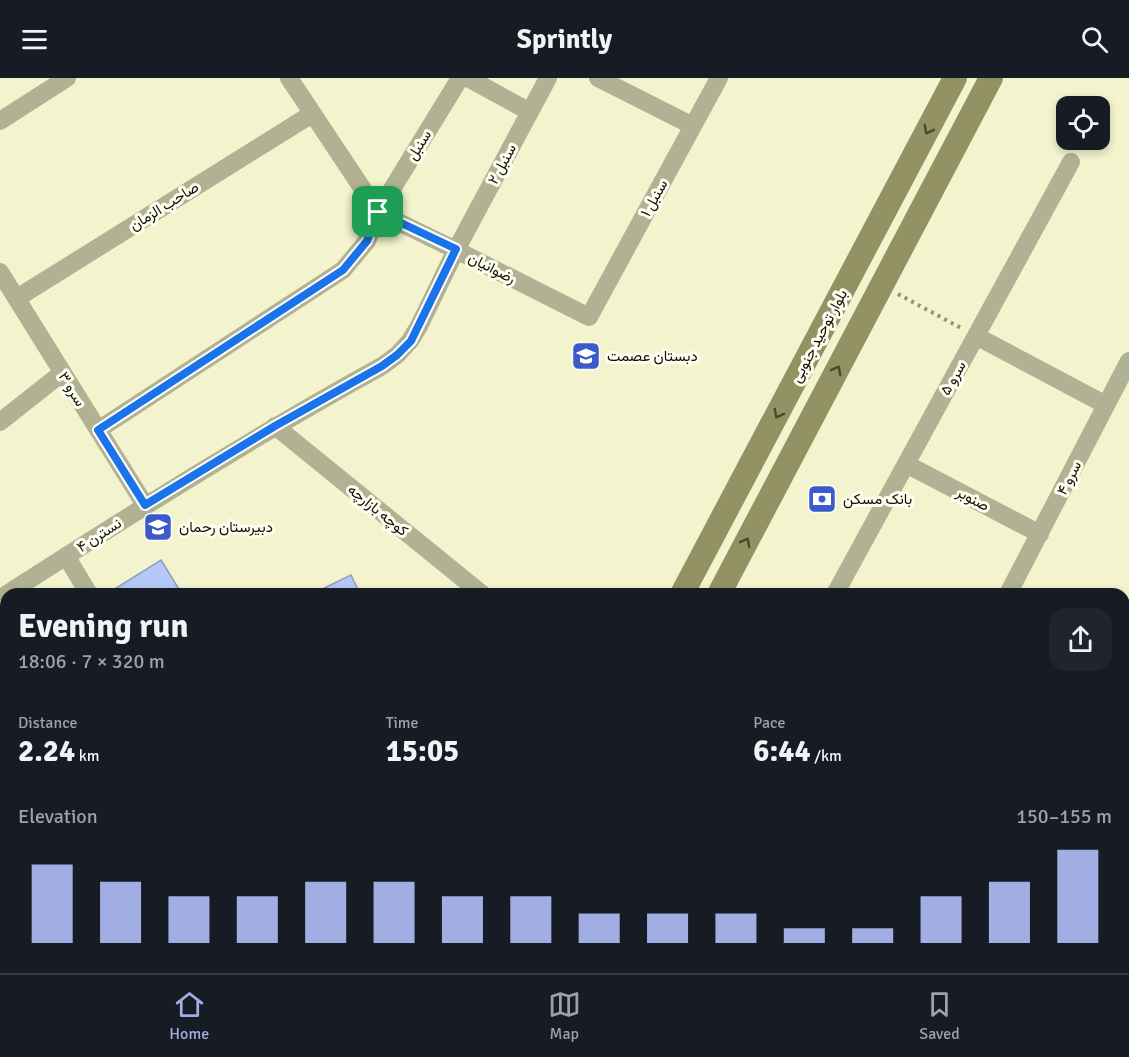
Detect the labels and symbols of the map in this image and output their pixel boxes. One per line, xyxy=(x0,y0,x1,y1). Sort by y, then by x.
one-way arrow xyxy=(923,123,935,134)
street label: سنبل xyxy=(403,126,435,163)
street label: سنبل ۲ xyxy=(484,141,520,187)
street label: سنبل ۱ xyxy=(636,176,672,220)
street label: صاحب الزمان xyxy=(126,178,202,234)
pin xyxy=(352,186,403,237)
street label: رضوانیان xyxy=(465,249,519,287)
street label: بلوار توحید جنوبی xyxy=(787,286,852,386)
school or university icon: دبستان عصمت xyxy=(570,340,602,372)
place label: دبستان عصمت xyxy=(607,347,698,365)
street label: سرو ۵ xyxy=(936,358,970,398)
one-way arrow xyxy=(830,366,841,376)
street label: سرو ۳ xyxy=(54,368,90,410)
one-way arrow xyxy=(774,407,785,418)
street label: سرو ۴ xyxy=(1053,458,1085,498)
street label: کوچه بازارچه xyxy=(344,480,412,541)
street label: صنوبر xyxy=(953,482,992,515)
bank icon: بانک مسکن xyxy=(806,483,838,515)
place label: بانک مسکن xyxy=(843,490,912,509)
school or university icon: دبیرستان رحمان xyxy=(142,511,174,543)
street label: نسترن ۴ xyxy=(73,514,125,556)
place label: دبیرستان رحمان xyxy=(179,518,273,536)
one-way arrow xyxy=(739,538,750,549)

